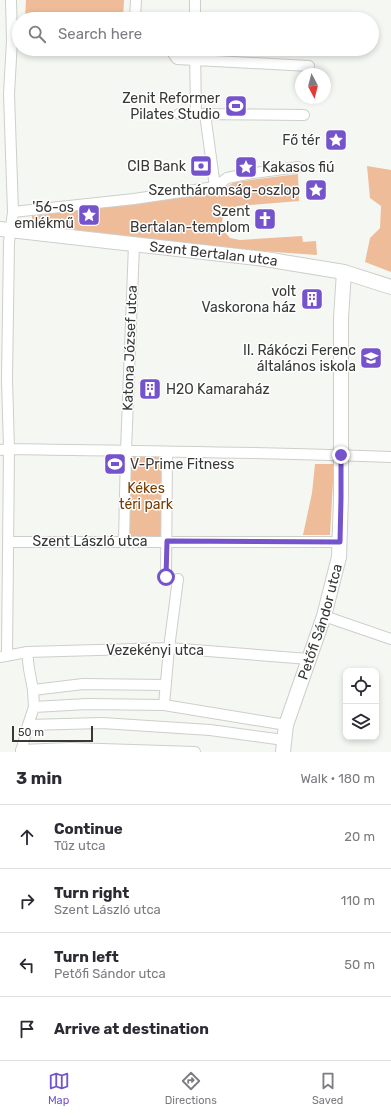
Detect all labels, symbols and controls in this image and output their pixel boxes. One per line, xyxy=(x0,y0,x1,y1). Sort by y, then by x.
search box xyxy=(12,12,379,56)
icon: search xyxy=(26,23,48,45)
text: Search here xyxy=(58,25,142,43)
north arrow xyxy=(295,68,331,104)
place label: Zenit Reformer Pilates Studio xyxy=(122,90,221,123)
sports icon: Zenit Reformer Pilates Studio xyxy=(223,93,249,119)
place icon: Fő tér xyxy=(323,127,349,153)
place label: Fő tér xyxy=(282,132,321,149)
bank icon: CIB Bank xyxy=(188,153,214,179)
place icon: Kakasos fiú xyxy=(233,154,259,180)
place label: CIB Bank xyxy=(127,158,187,175)
place label: Kakasos fiú xyxy=(262,159,334,176)
place icon: Szentháromság-oszlop xyxy=(303,177,329,203)
place label: Szentháromság-oszlop xyxy=(149,182,300,199)
place label: '56-os emlékmű xyxy=(14,199,74,232)
place icon: '56-os emlékmű xyxy=(76,202,102,228)
place label: Szent Bertalan-templom xyxy=(130,203,251,236)
church icon: Szent Bertalan-templom xyxy=(252,206,278,232)
street label: Szent Bertalan utca xyxy=(149,237,279,269)
place label: volt Vaskorona ház xyxy=(202,283,297,316)
street label: Katona József utca xyxy=(119,285,141,411)
building icon: volt Vaskorona ház xyxy=(299,286,325,312)
place label: II. Rákóczi Ferenc általános iskola xyxy=(243,342,356,375)
school or university icon: II. Rákóczi Ferenc általános iskola xyxy=(358,345,384,371)
building icon: H2O Kamaraház xyxy=(137,376,163,402)
place label: H2O Kamaraház xyxy=(166,381,270,398)
route end xyxy=(332,446,350,464)
sports icon: V-Prime Fitness xyxy=(102,451,128,477)
place label: V-Prime Fitness xyxy=(130,456,234,473)
park label: Kékes téri park xyxy=(119,480,174,513)
street label: Szent László utca xyxy=(33,533,147,550)
street label: Petőfi Sándor utca xyxy=(294,562,345,682)
route start xyxy=(157,568,175,586)
street label: Vezekényi utca xyxy=(106,642,204,659)
map controls xyxy=(343,668,379,740)
button: locate xyxy=(343,668,379,704)
button: layers xyxy=(343,704,379,740)
scale bar xyxy=(12,724,93,743)
text: 50 m xyxy=(18,726,44,739)
text: 3 min xyxy=(16,768,62,788)
text: Walk · 180 m xyxy=(300,771,375,786)
text: Continue xyxy=(54,820,123,838)
icon: ahead xyxy=(16,826,38,848)
text: 20 m xyxy=(344,829,375,844)
text: Tűz utca xyxy=(54,838,105,853)
text: Turn right xyxy=(54,884,129,902)
icon: right xyxy=(16,890,38,912)
text: 110 m xyxy=(341,893,375,908)
text: Szent László utca xyxy=(54,902,161,917)
text: Turn left xyxy=(54,948,119,966)
icon: left xyxy=(16,954,38,976)
text: 50 m xyxy=(344,957,375,972)
text: Petőfi Sándor utca xyxy=(54,966,166,981)
icon: arrive xyxy=(16,1018,38,1040)
text: Arrive at destination xyxy=(54,1020,209,1038)
tab: Map xyxy=(48,1070,70,1107)
tab: Directions xyxy=(165,1070,217,1107)
tab: Saved xyxy=(312,1070,343,1107)

